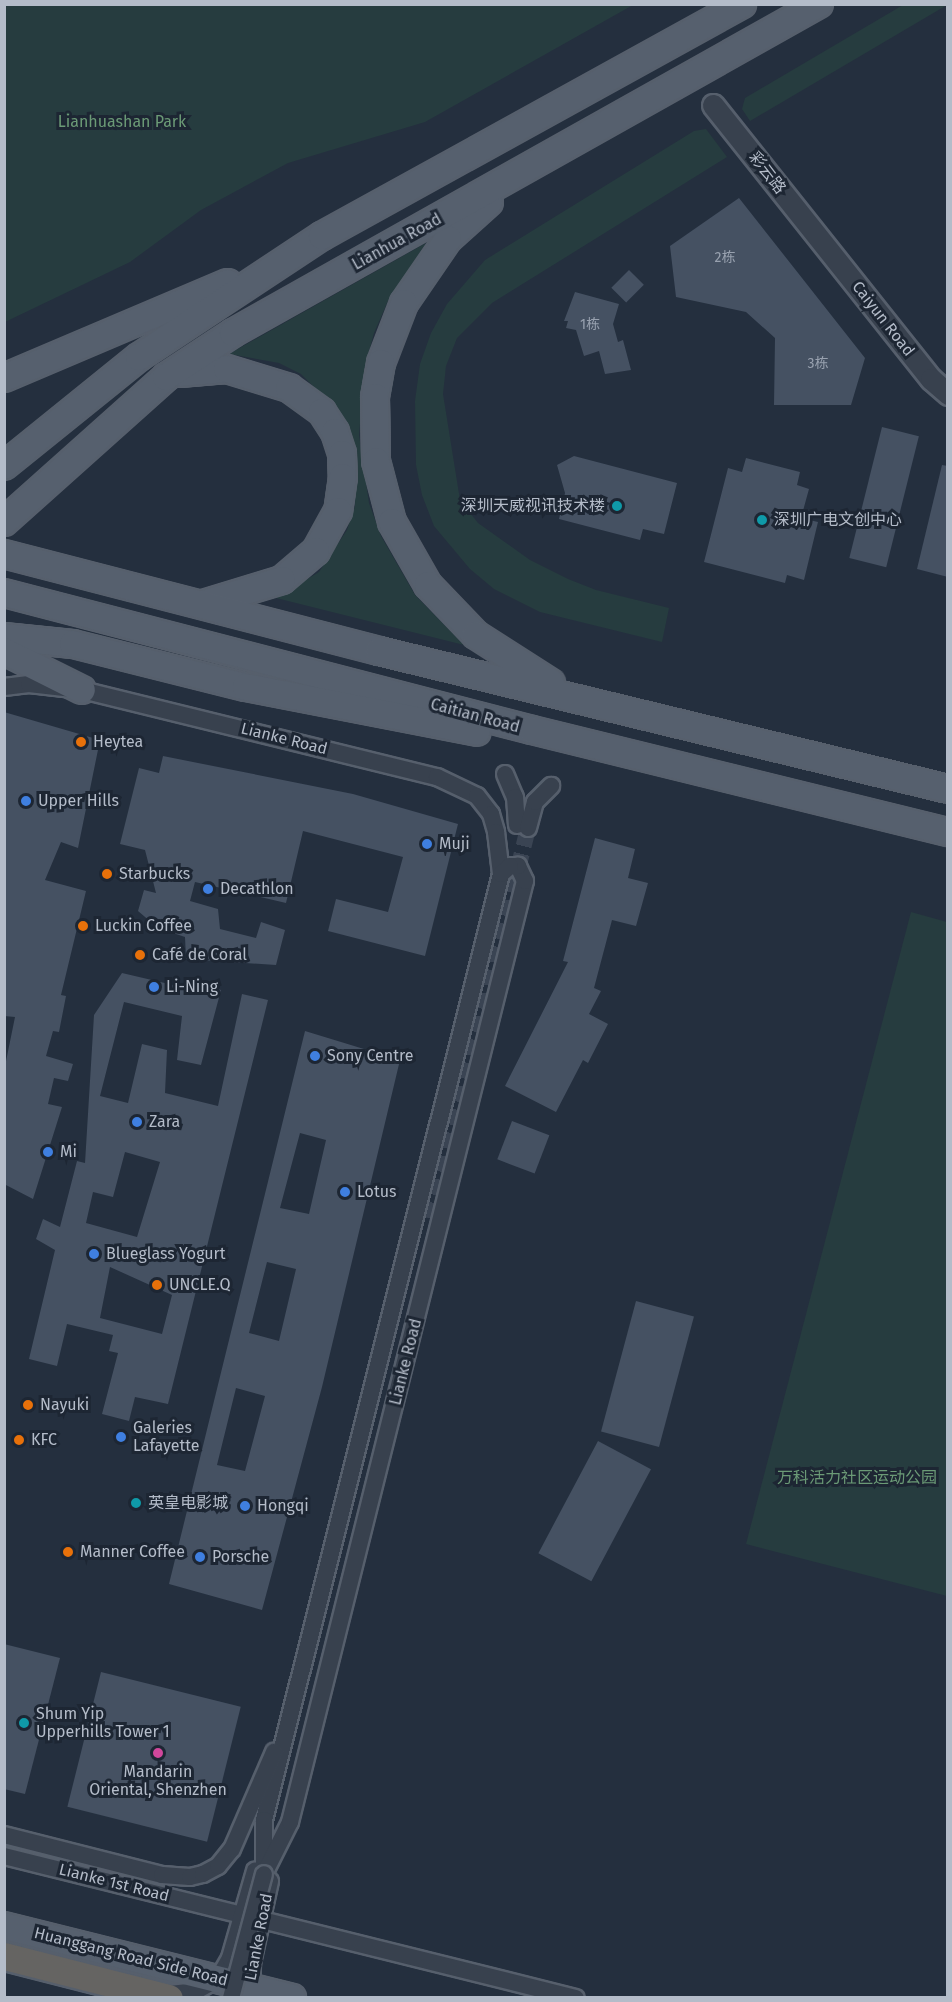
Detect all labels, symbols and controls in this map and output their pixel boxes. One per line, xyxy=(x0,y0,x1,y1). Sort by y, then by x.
park label: Lianhuashan Park xyxy=(58,112,186,132)
street label: 彩云路 xyxy=(745,148,789,198)
street label: Lianhua Road xyxy=(349,210,445,274)
house number: 2栋 xyxy=(715,250,735,266)
street label: Caiyun Road xyxy=(848,278,918,360)
house number: 1栋 xyxy=(580,317,600,333)
house number: 3栋 xyxy=(808,356,828,372)
place label: 深圳天威视讯技术楼 xyxy=(461,496,605,516)
marker: 深圳天威视讯技术楼 xyxy=(610,499,624,513)
place label: 深圳广电文创中心 xyxy=(774,510,902,530)
marker: 深圳广电文创中心 xyxy=(755,513,769,527)
street label: Caitian Road xyxy=(428,695,522,737)
street label: Lianke Road xyxy=(239,719,329,759)
place label: Heytea xyxy=(93,732,143,752)
marker: Heytea xyxy=(74,735,88,749)
place label: Upper Hills xyxy=(38,791,119,811)
marker: Upper Hills xyxy=(19,794,33,808)
place label: Muji xyxy=(439,834,470,854)
marker: Muji xyxy=(420,837,434,851)
place label: Starbucks xyxy=(119,864,190,884)
marker: Starbucks xyxy=(100,867,114,881)
place label: Decathlon xyxy=(220,879,294,899)
marker: Decathlon xyxy=(201,882,215,896)
place label: Luckin Coffee xyxy=(95,916,192,936)
marker: Luckin Coffee xyxy=(76,919,90,933)
place label: Café de Coral xyxy=(152,945,247,965)
marker: Café de Coral xyxy=(133,948,147,962)
place label: Li-Ning xyxy=(166,977,218,997)
marker: Li-Ning xyxy=(147,980,161,994)
place label: Sony Centre xyxy=(327,1046,413,1066)
marker: Sony Centre xyxy=(308,1049,322,1063)
place label: Zara xyxy=(149,1112,180,1132)
marker: Zara xyxy=(130,1115,144,1129)
place label: Mi xyxy=(60,1142,77,1162)
marker: Mi xyxy=(41,1145,55,1159)
place label: Lotus xyxy=(357,1182,396,1202)
marker: Lotus xyxy=(338,1185,352,1199)
place label: Blueglass Yogurt xyxy=(106,1244,226,1264)
marker: Blueglass Yogurt xyxy=(87,1247,101,1261)
place label: UNCLE.Q xyxy=(169,1275,231,1295)
marker: UNCLE.Q xyxy=(150,1278,164,1292)
street label: Lianke Road xyxy=(386,1317,426,1407)
place label: Nayuki xyxy=(40,1395,89,1415)
marker: Nayuki xyxy=(21,1398,35,1412)
place label: Galeries Lafayette xyxy=(133,1418,200,1456)
place label: KFC xyxy=(31,1430,57,1450)
marker: Galeries Lafayette xyxy=(114,1430,128,1444)
marker: KFC xyxy=(12,1433,26,1447)
park label: 万科活力社区运动公园 xyxy=(777,1468,937,1488)
place label: 英皇电影城 xyxy=(148,1493,228,1513)
marker: 英皇电影城 xyxy=(129,1496,143,1510)
place label: Hongqi xyxy=(257,1496,309,1516)
marker: Hongqi xyxy=(238,1499,252,1513)
place label: Manner Coffee xyxy=(80,1542,185,1562)
marker: Manner Coffee xyxy=(61,1545,75,1559)
place label: Porsche xyxy=(212,1547,269,1567)
marker: Porsche xyxy=(193,1550,207,1564)
place label: Shum Yip Upperhills Tower 1 xyxy=(36,1704,170,1742)
marker: Shum Yip Upperhills Tower 1 xyxy=(17,1716,31,1730)
marker: Mandarin Oriental, Shenzhen xyxy=(151,1746,165,1760)
place label: Mandarin Oriental, Shenzhen xyxy=(89,1762,227,1800)
street label: Lianke 1st Road xyxy=(57,1860,171,1906)
street label: Lianke Road xyxy=(241,1892,277,1982)
street label: Huanggang Road Side Road xyxy=(32,1924,230,1990)

